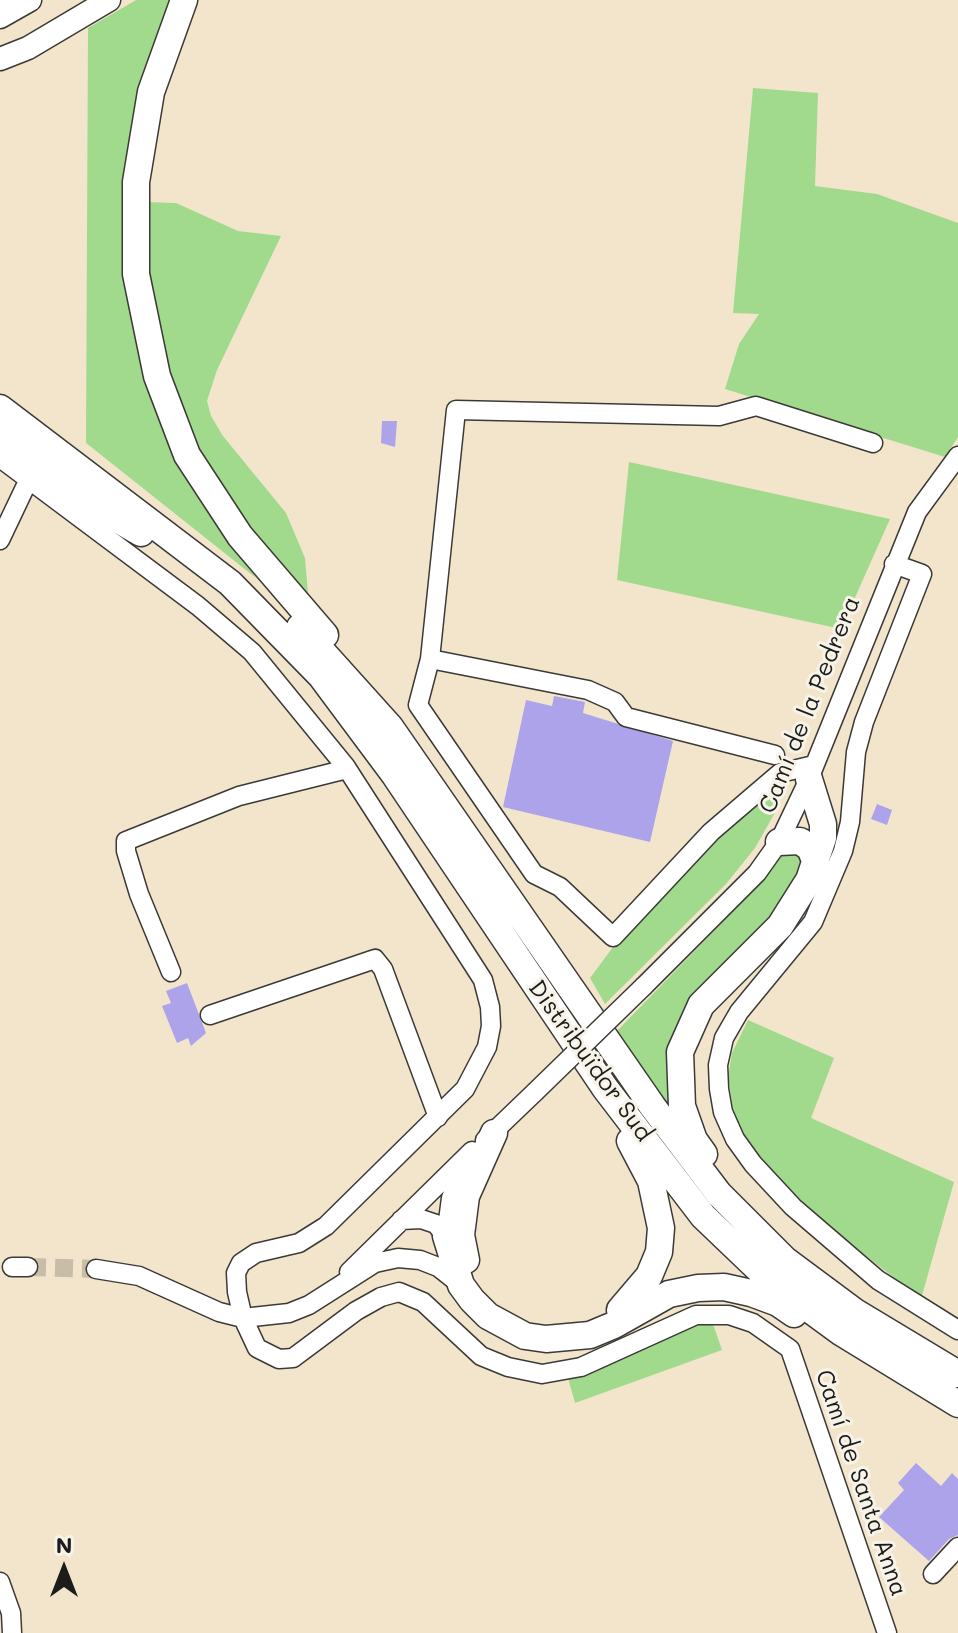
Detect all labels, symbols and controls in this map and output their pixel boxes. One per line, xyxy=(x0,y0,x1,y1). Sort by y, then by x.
street label: Camí de la Pedrera xyxy=(753,592,867,818)
street label: Distribuïdor Sud xyxy=(522,975,658,1147)
street label: Camí de Santa Anna xyxy=(809,1366,913,1600)
north arrow xyxy=(24,1529,104,1609)
text: N xyxy=(56,1530,72,1559)

